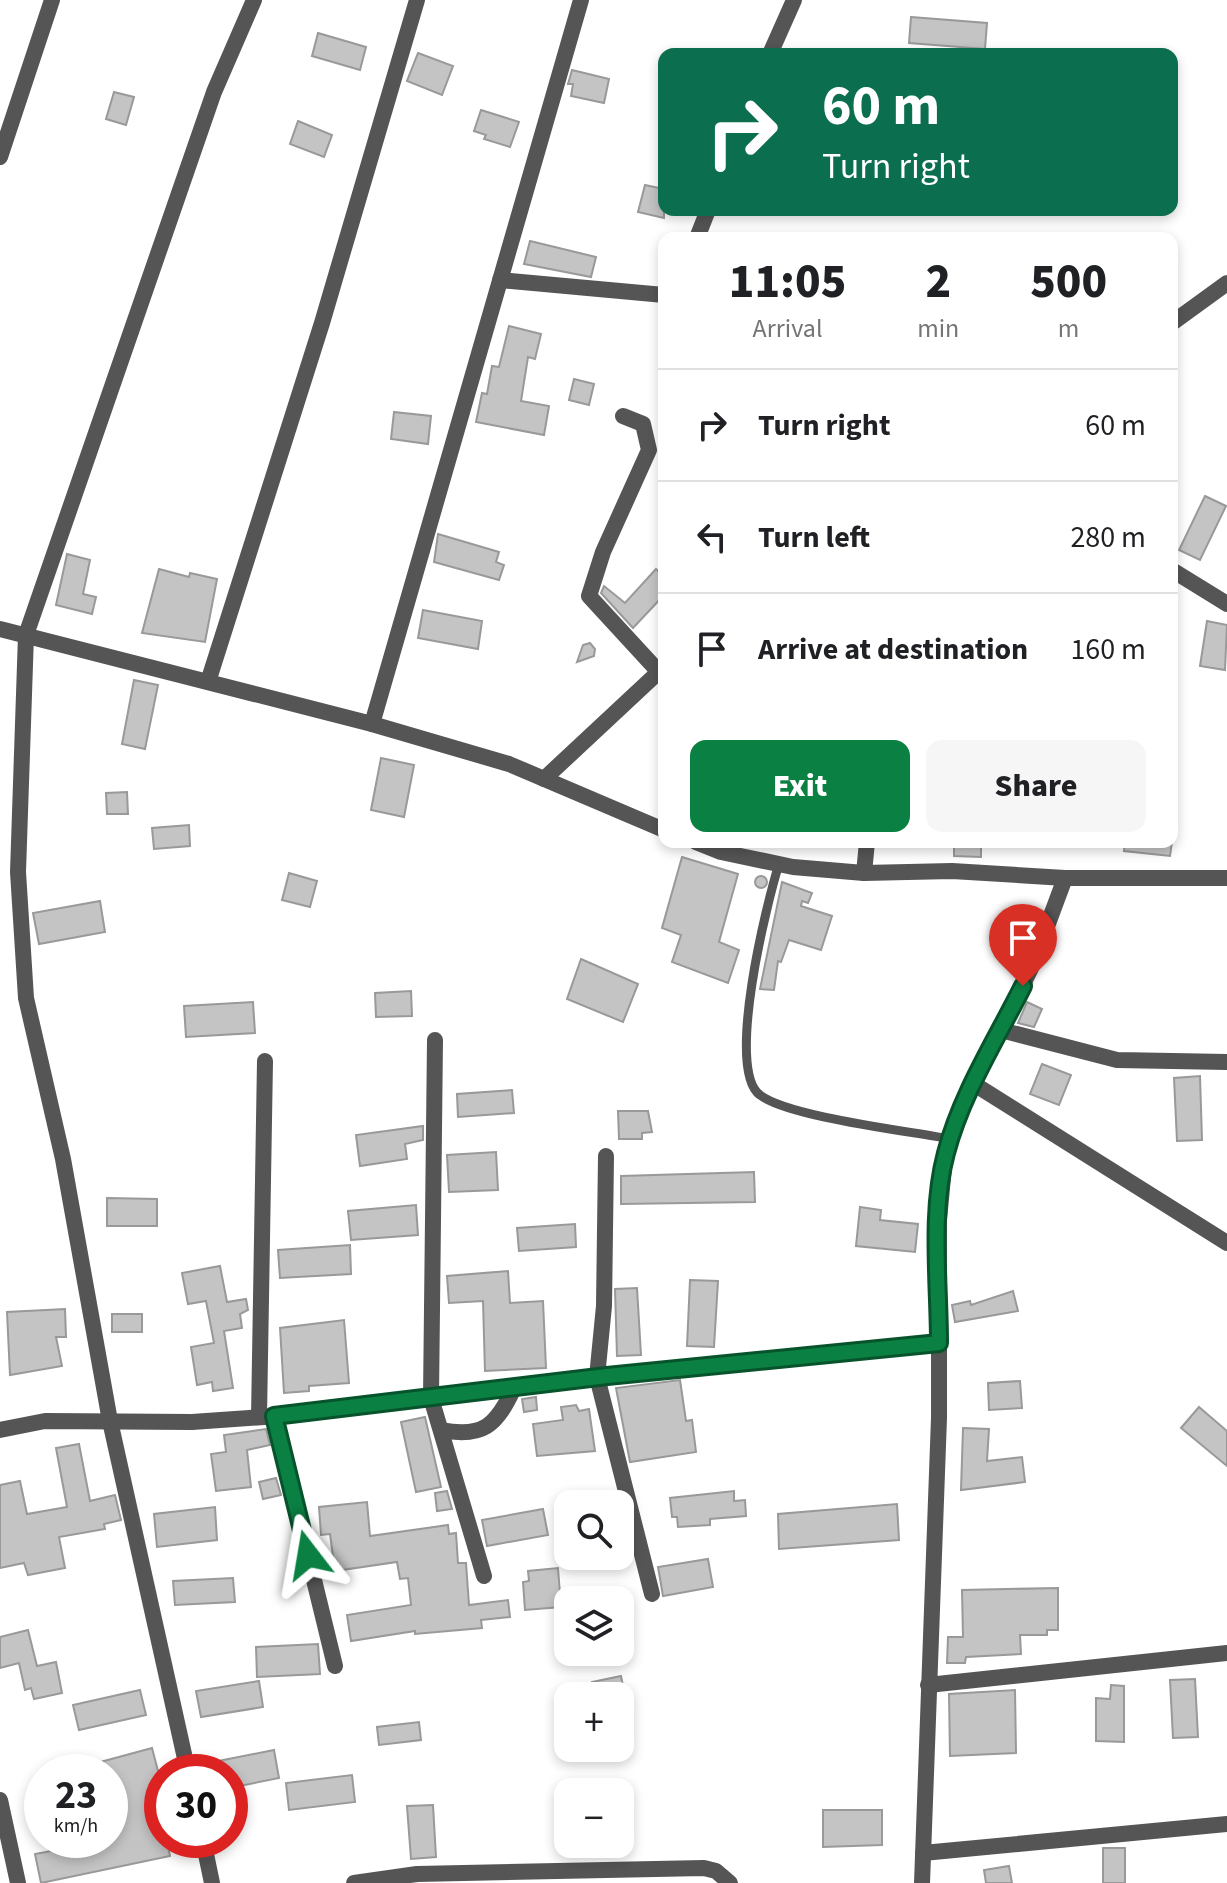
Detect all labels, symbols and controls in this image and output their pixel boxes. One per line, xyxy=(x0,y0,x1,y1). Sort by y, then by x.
text: 60 m xyxy=(822,67,940,146)
icon: right xyxy=(690,80,794,184)
text: Turn right xyxy=(822,141,970,192)
text: 11:05 xyxy=(729,248,846,316)
text: 2 xyxy=(925,248,951,316)
text: 500 xyxy=(1030,248,1107,316)
text: Arrival xyxy=(753,310,823,347)
text: min xyxy=(917,310,959,347)
text: m xyxy=(1058,310,1079,347)
icon: right xyxy=(690,403,734,447)
text: Turn right xyxy=(758,404,890,447)
text: 60 m xyxy=(1085,404,1146,447)
icon: left xyxy=(690,515,734,559)
text: Turn left xyxy=(758,516,870,559)
text: 280 m xyxy=(1070,516,1146,559)
icon: arrive xyxy=(690,627,734,671)
text: Arrive at destination xyxy=(758,628,1028,671)
text: 160 m xyxy=(1070,628,1146,671)
button: Exit xyxy=(690,740,910,832)
button: Share xyxy=(926,740,1146,832)
pin xyxy=(989,904,1057,986)
icon: arrive xyxy=(1001,916,1045,960)
map controls xyxy=(554,1490,634,1858)
button: search xyxy=(554,1490,634,1570)
position arrow xyxy=(266,1513,350,1597)
button: layers xyxy=(554,1586,634,1666)
button: + xyxy=(554,1682,634,1762)
speed limit sign: 30 xyxy=(144,1754,248,1858)
text: 23 xyxy=(55,1767,97,1824)
button: − xyxy=(554,1778,634,1858)
text: km/h xyxy=(54,1812,98,1840)

